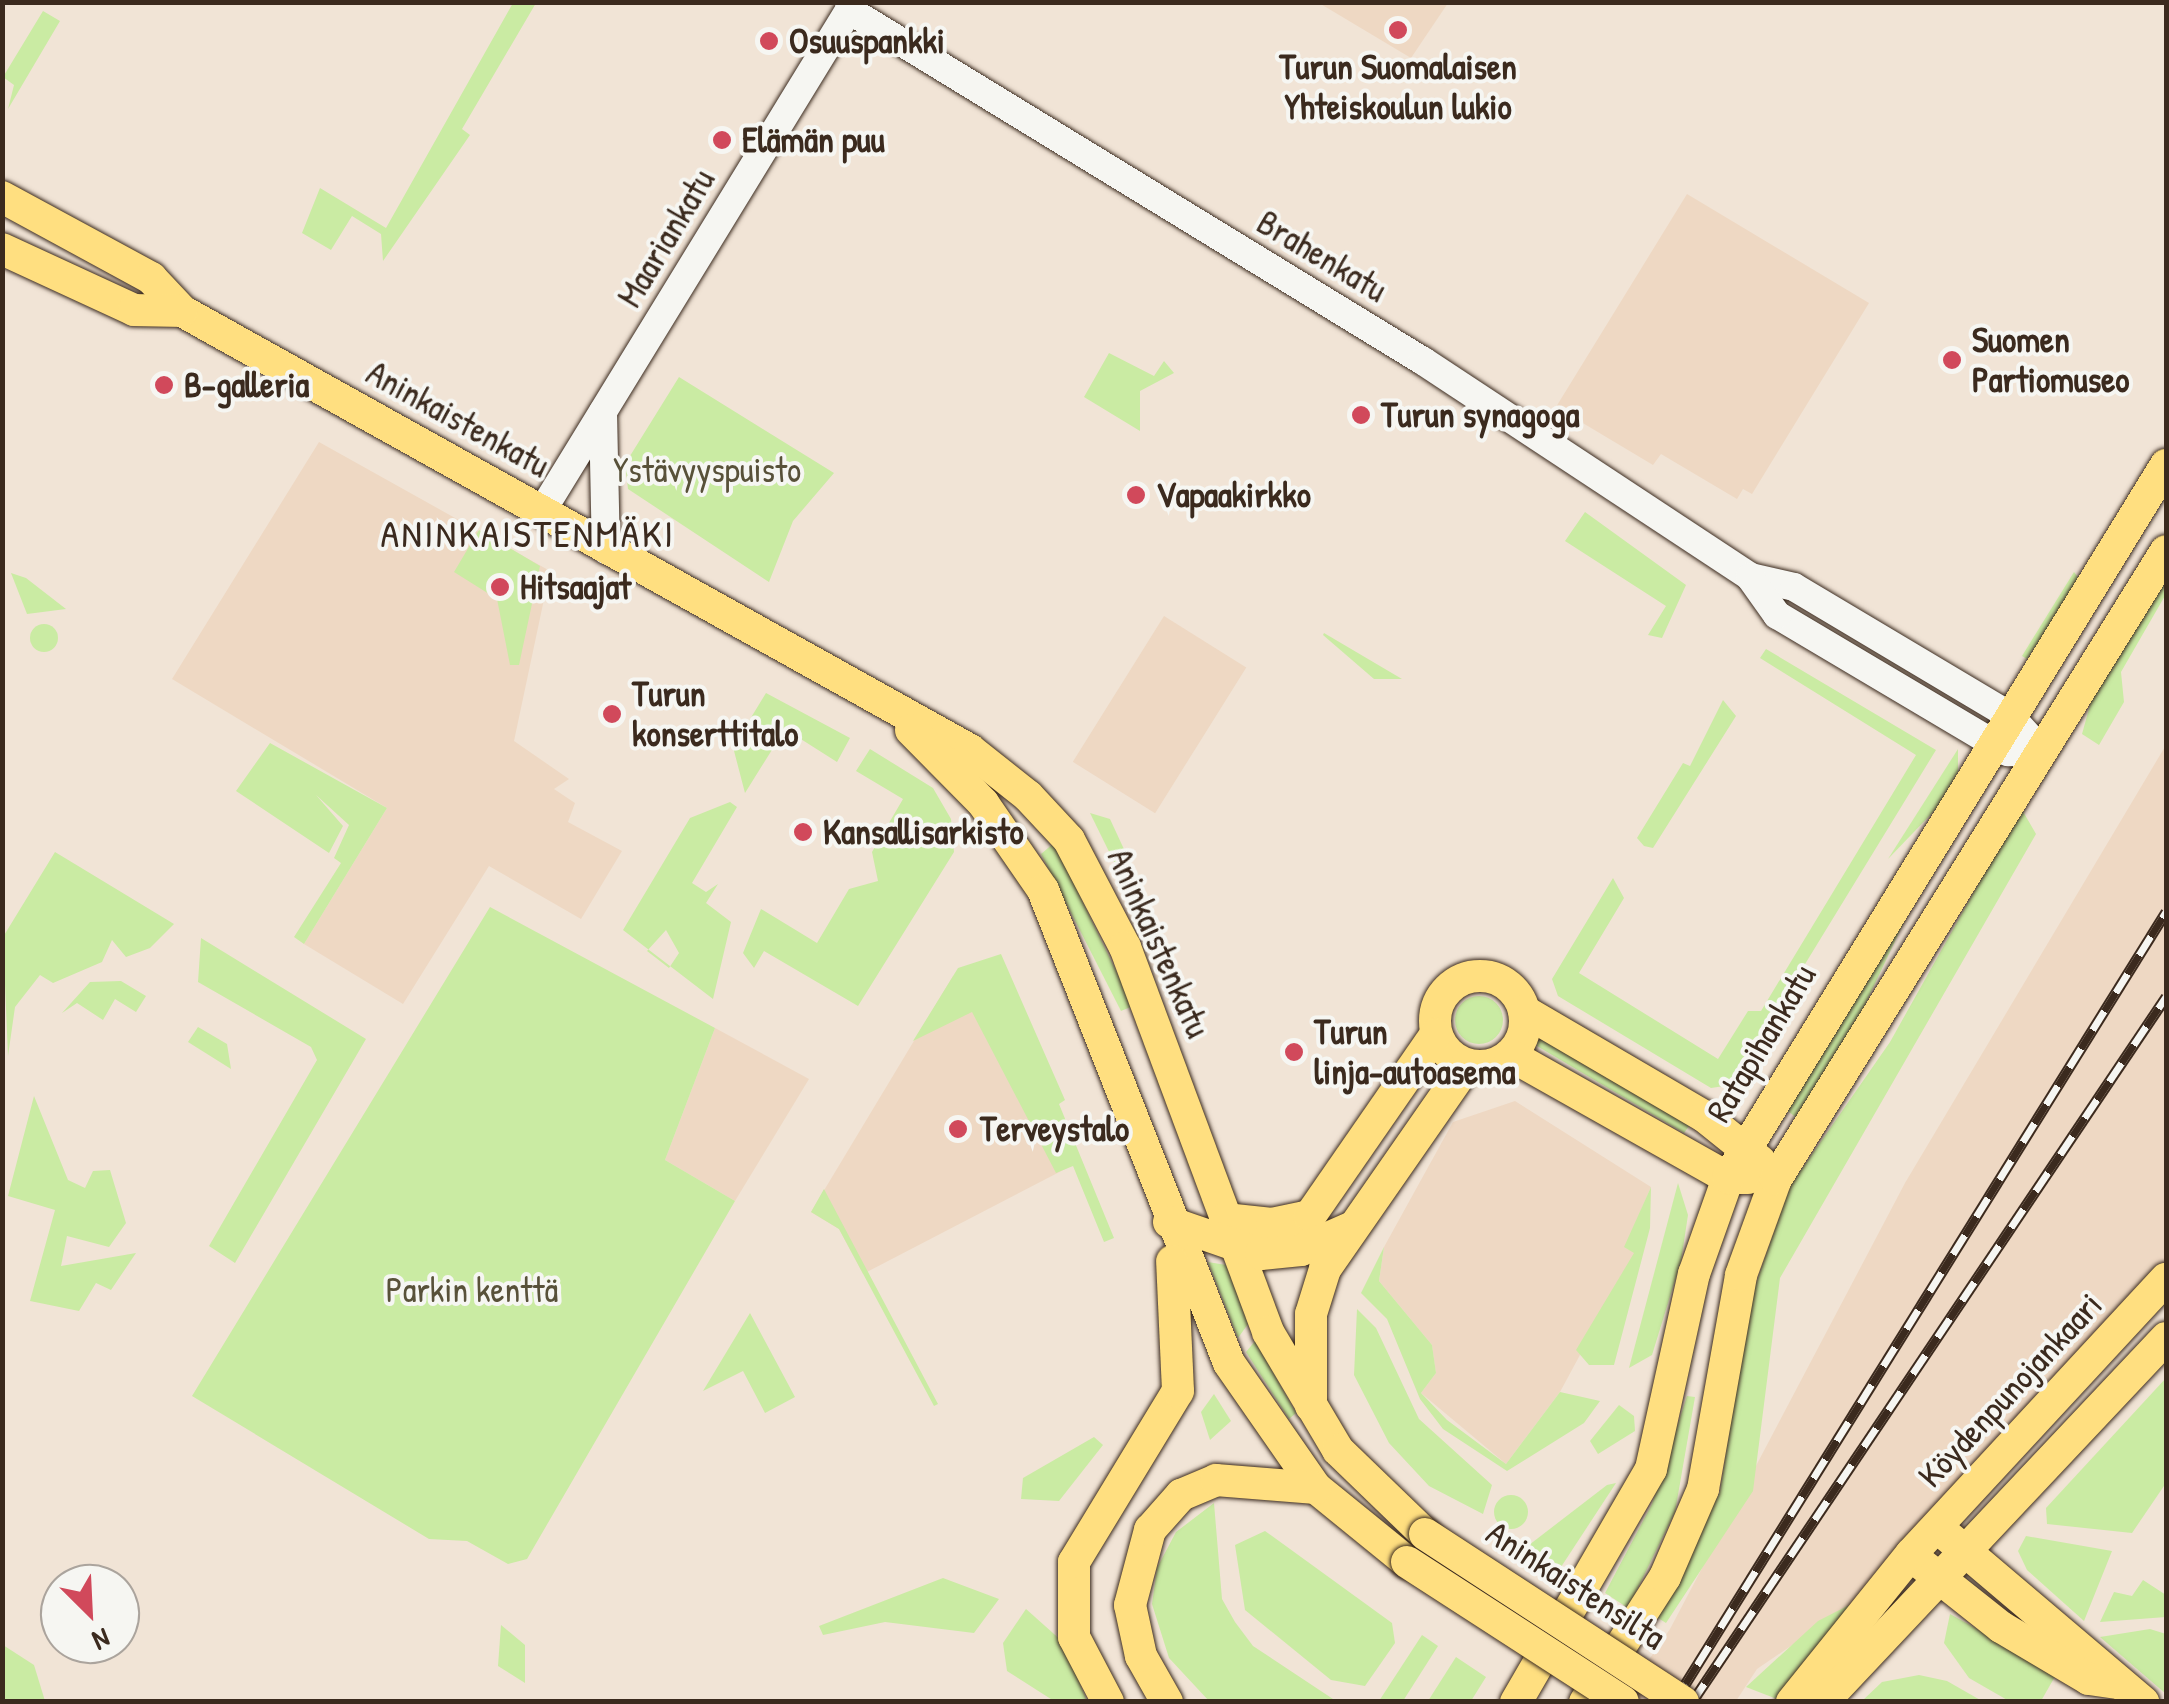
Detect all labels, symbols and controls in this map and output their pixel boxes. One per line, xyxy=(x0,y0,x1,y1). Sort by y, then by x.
marker: Turun Suomalaisen Yhteiskoulun lukio xyxy=(1387,19,1409,41)
place label: Osuuspankki xyxy=(789,20,945,62)
marker: Osuuspankki xyxy=(758,30,780,52)
place label: Turun Suomalaisen Yhteiskoulun lukio xyxy=(1279,46,1517,128)
place label: Elämän puu xyxy=(742,119,885,161)
marker: Elämän puu xyxy=(711,129,733,151)
street label: Maariankatu xyxy=(608,161,724,315)
street label: Brahenkatu xyxy=(1250,201,1394,311)
place label: Suomen Partiomuseo xyxy=(1972,319,2129,401)
marker: Suomen Partiomuseo xyxy=(1941,349,1963,371)
street label: Aninkaistenkatu xyxy=(359,352,557,486)
place label: B-galleria xyxy=(184,364,309,406)
marker: B-galleria xyxy=(153,374,175,396)
place label: Turun synagoga xyxy=(1381,394,1580,436)
marker: Turun synagoga xyxy=(1350,404,1372,426)
park label: Ystävyyspuisto xyxy=(613,449,801,491)
place label: Vapaakirkko xyxy=(1156,474,1311,516)
marker: Vapaakirkko xyxy=(1125,484,1147,506)
district label: ANINKAISTENMÄKI xyxy=(381,511,675,557)
place label: Hitsaajat xyxy=(520,566,631,608)
marker: Hitsaajat xyxy=(489,576,511,598)
place label: Turun konserttitalo xyxy=(632,673,798,755)
marker: Turun konserttitalo xyxy=(601,703,623,725)
place label: Kansallisarkisto xyxy=(823,811,1024,853)
marker: Kansallisarkisto xyxy=(792,821,814,843)
street label: Aninkaistenkatu xyxy=(1099,842,1219,1044)
street label: Ratapihankatu xyxy=(1697,956,1825,1130)
place label: Turun linja-autoasema xyxy=(1314,1011,1516,1093)
marker: Turun linja-autoasema xyxy=(1283,1041,1305,1063)
place label: Terveystalo xyxy=(980,1108,1129,1150)
marker: Terveystalo xyxy=(945,1116,971,1142)
park label: Parkin kenttä xyxy=(386,1269,558,1311)
street label: Köydenpunojankaari xyxy=(1909,1284,2111,1496)
street label: Aninkaistensilta xyxy=(1479,1512,1673,1658)
north arrow xyxy=(40,1564,140,1664)
text: N xyxy=(87,1619,116,1660)

